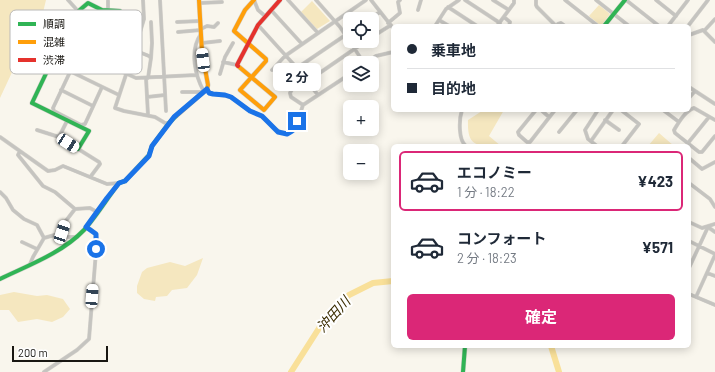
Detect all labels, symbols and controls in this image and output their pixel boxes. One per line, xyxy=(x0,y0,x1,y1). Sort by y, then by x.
legend xyxy=(10,10,142,74)
map controls xyxy=(343,12,379,180)
button: locate xyxy=(343,12,379,48)
text: 順調 xyxy=(43,17,65,30)
text: 混雑 xyxy=(43,35,65,48)
text: 乗車地 xyxy=(431,41,476,59)
car xyxy=(196,47,210,73)
text: 渋滞 xyxy=(43,53,65,66)
button: layers xyxy=(343,56,379,92)
callout: 2 分 xyxy=(273,63,321,91)
text: 2 分 xyxy=(286,69,308,85)
text: 目的地 xyxy=(431,79,476,97)
button: + xyxy=(343,100,379,136)
route end xyxy=(288,112,306,130)
car xyxy=(55,131,81,155)
button: − xyxy=(343,144,379,180)
icon: car xyxy=(409,163,445,199)
text: エコノミー xyxy=(457,163,532,181)
text: ¥423 xyxy=(637,172,673,190)
text: 1 分 · 18:22 xyxy=(457,184,515,200)
car xyxy=(53,219,71,245)
icon: car xyxy=(409,229,445,265)
text: コンフォート xyxy=(457,229,547,247)
text: ¥571 xyxy=(642,238,673,256)
route start xyxy=(87,240,105,258)
text: 2 分 · 18:23 xyxy=(457,250,517,266)
car xyxy=(85,284,99,308)
water label: 沖田川 xyxy=(313,291,355,335)
button: 確定 xyxy=(407,294,675,340)
scale bar xyxy=(12,344,108,363)
text: 200 m xyxy=(18,346,48,359)

